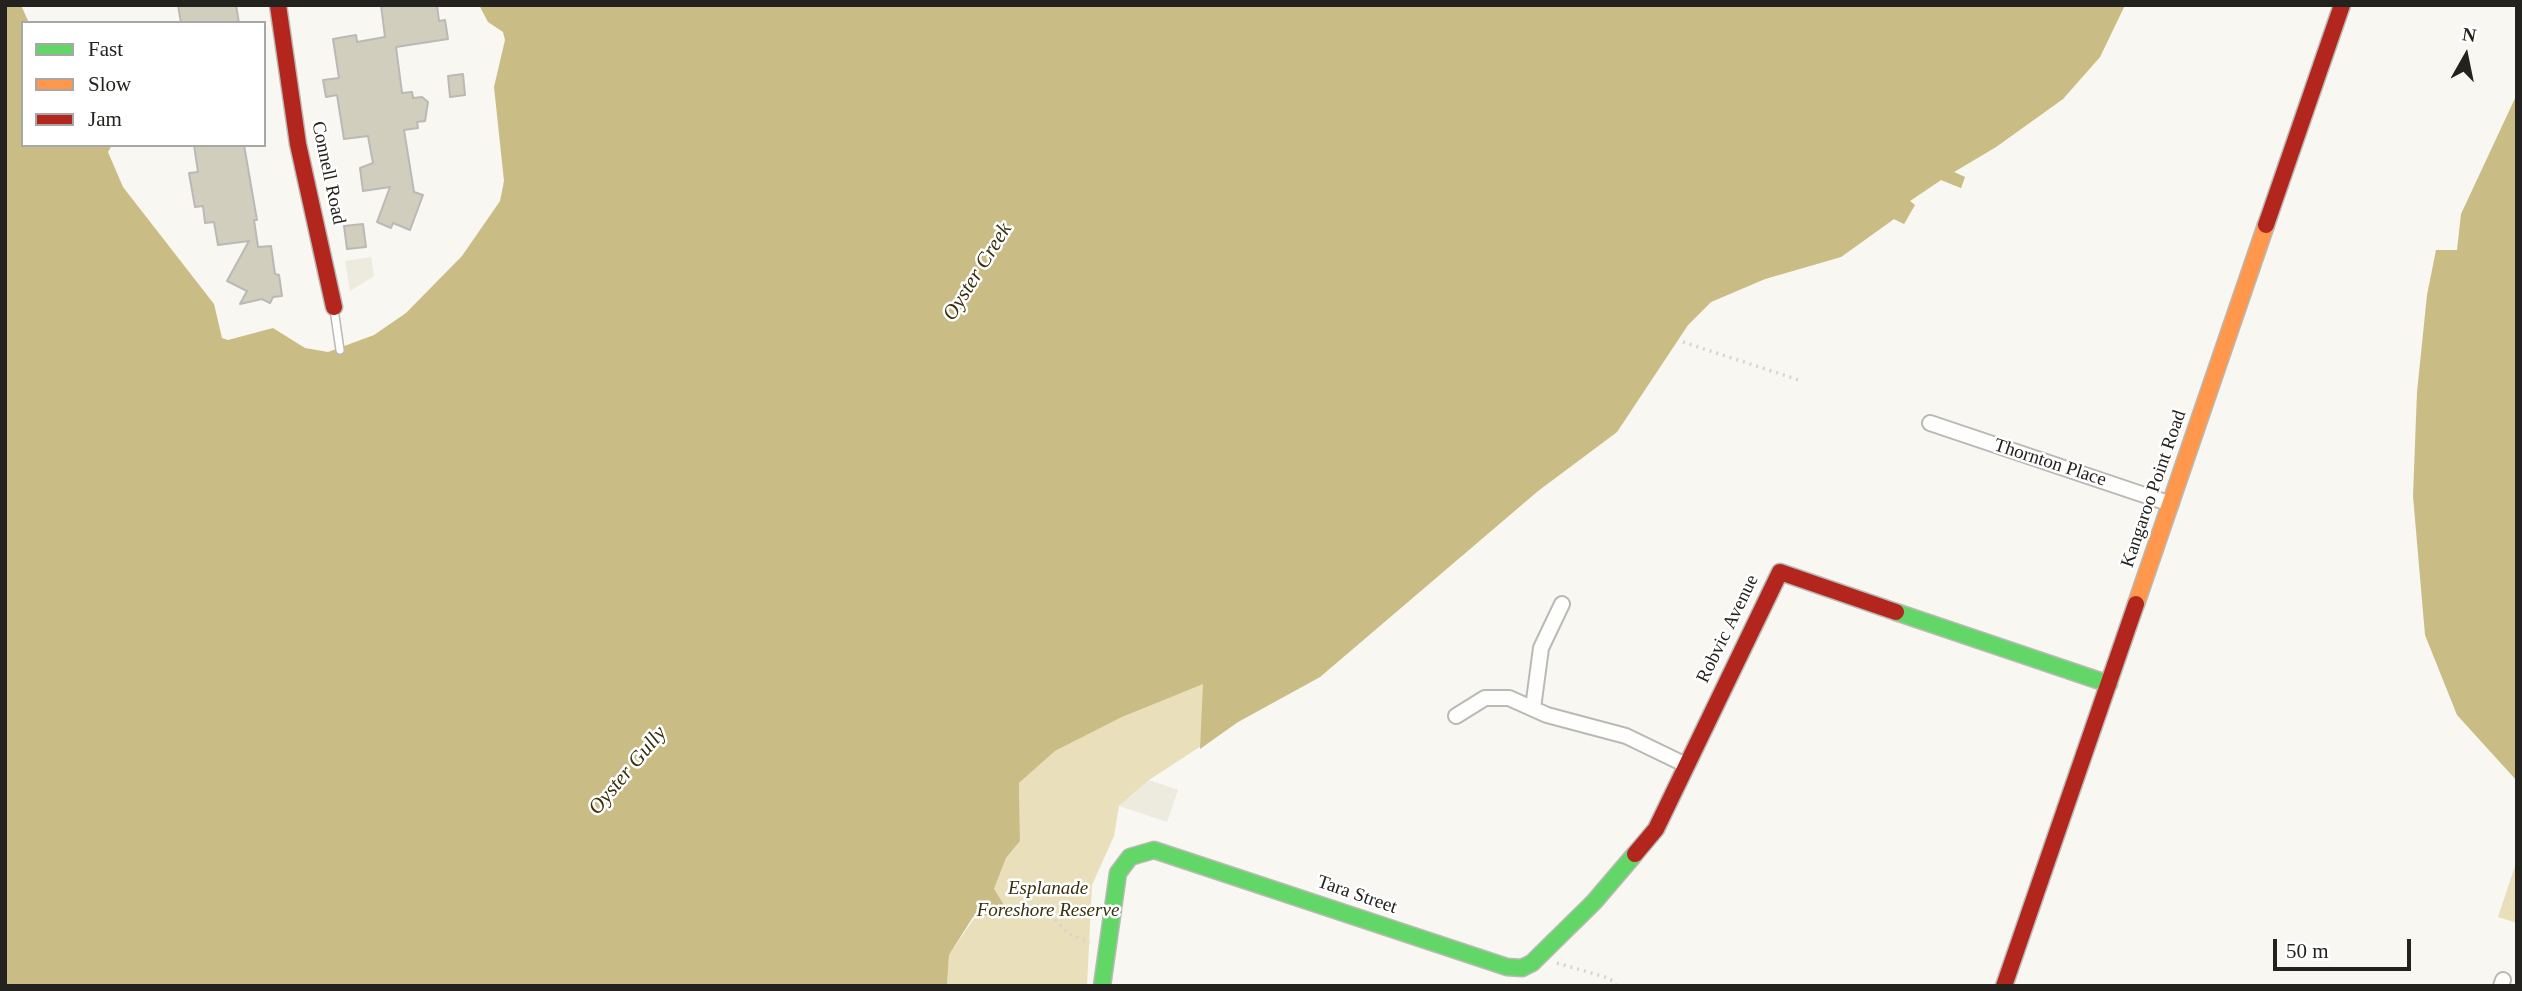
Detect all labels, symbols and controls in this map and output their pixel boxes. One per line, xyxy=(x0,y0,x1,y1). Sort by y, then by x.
legend xyxy=(21,21,266,147)
north arrow xyxy=(2431,21,2501,91)
text: N xyxy=(2461,23,2478,46)
text: Fast xyxy=(88,37,123,61)
text: Slow xyxy=(88,72,131,96)
text: Jam xyxy=(88,107,122,131)
street label: Connell Road xyxy=(306,119,350,227)
water label: Oyster Creek xyxy=(938,218,1018,326)
street label: Kangaroo Point Road xyxy=(2116,407,2192,571)
street label: Thornton Place xyxy=(1991,434,2109,492)
street label: Robvic Avenue xyxy=(1692,571,1764,687)
water label: Oyster Gully xyxy=(584,722,672,820)
street label: Tara Street xyxy=(1314,871,1400,919)
park label: Esplanade Foreshore Reserve xyxy=(977,878,1119,922)
scale bar xyxy=(2277,925,2415,969)
text: 50 m xyxy=(2286,939,2329,963)

